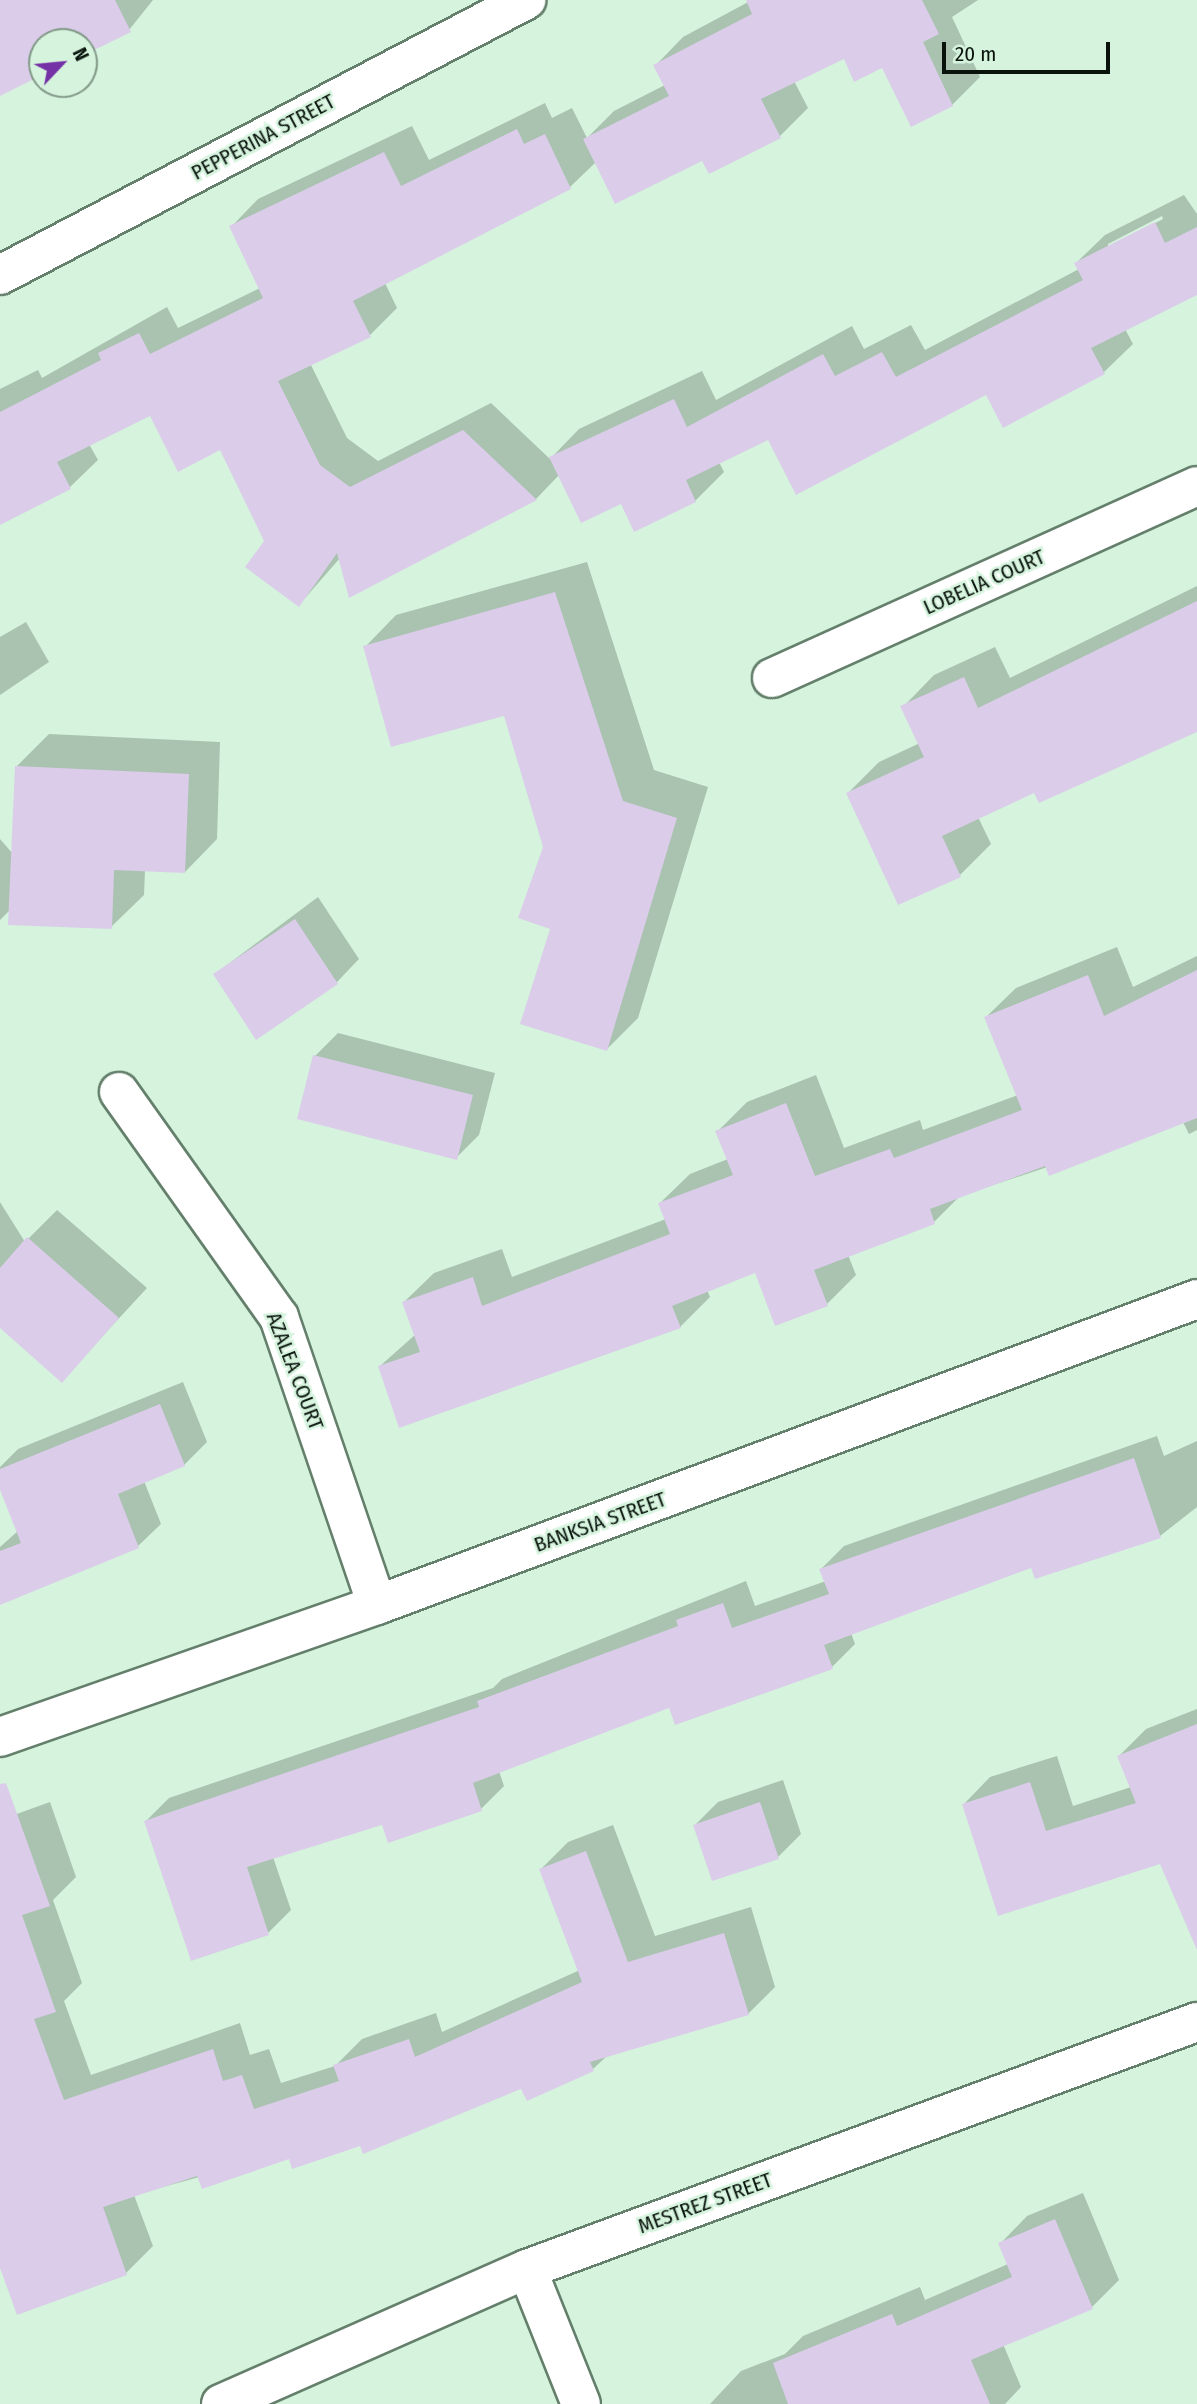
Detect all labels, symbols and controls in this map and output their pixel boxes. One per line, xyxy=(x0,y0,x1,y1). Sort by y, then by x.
north arrow xyxy=(28,28,98,98)
scale bar xyxy=(945,28,1113,72)
text: 20 m xyxy=(955,41,996,67)
text: N xyxy=(68,44,93,65)
street label: PEPPERINA STREET xyxy=(187,89,339,185)
street label: LOBELIA COURT xyxy=(919,544,1049,620)
street label: AZALEA COURT xyxy=(261,1309,329,1433)
street label: BANKSIA STREET xyxy=(531,1486,669,1558)
street label: MESTREZ STREET xyxy=(635,2167,775,2239)

